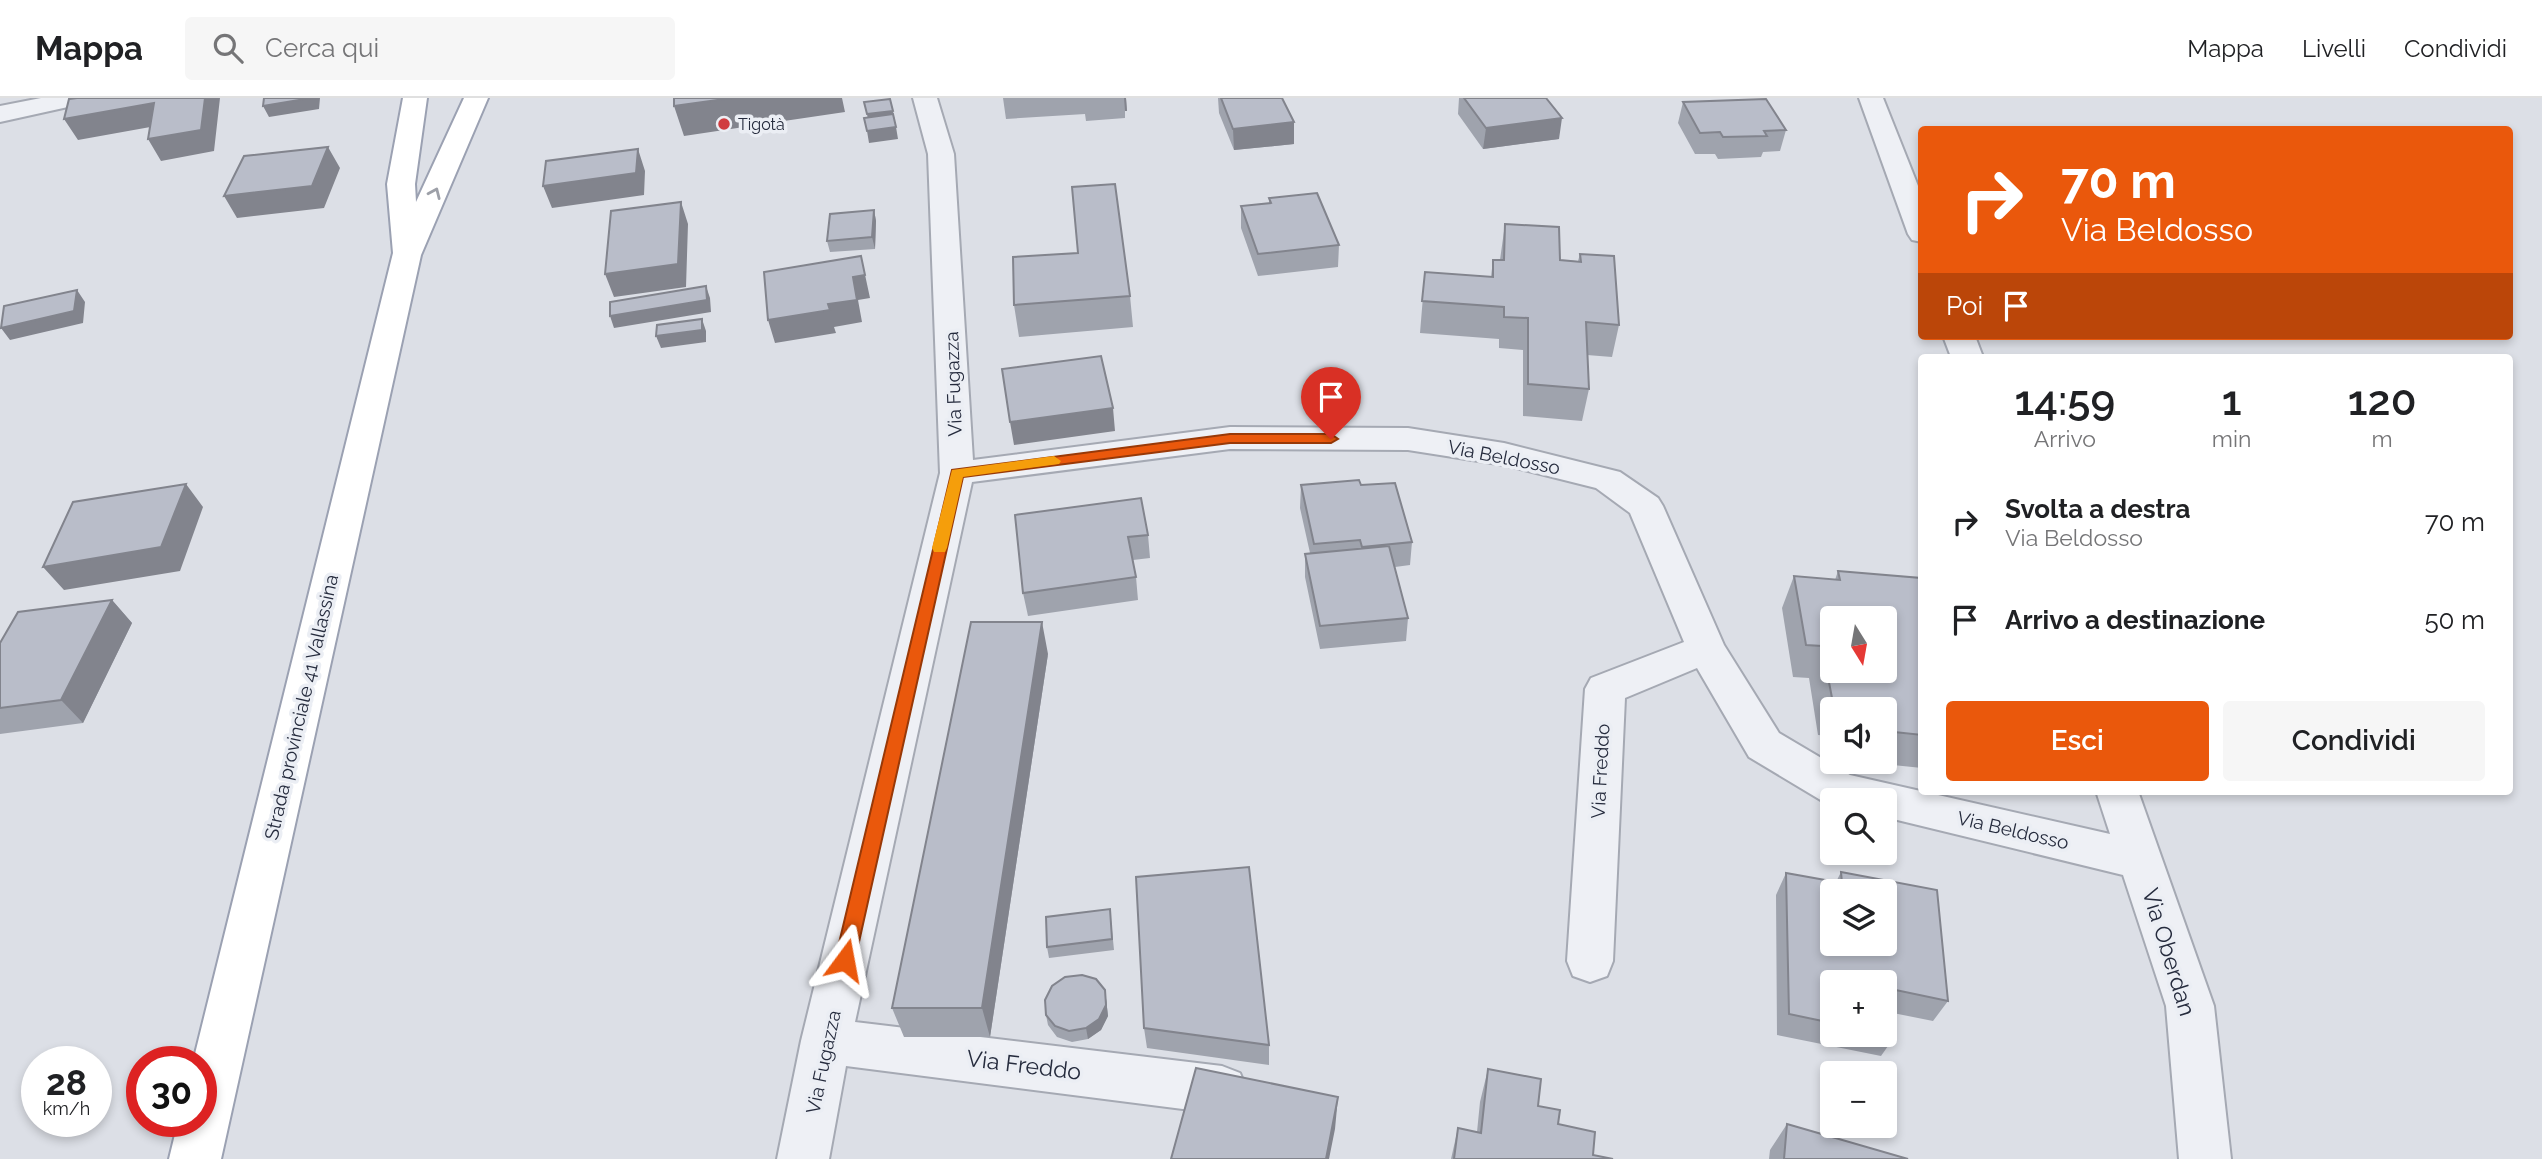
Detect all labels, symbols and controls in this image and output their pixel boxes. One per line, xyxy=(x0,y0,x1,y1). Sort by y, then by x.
search box xyxy=(185,17,675,80)
text: Mappa xyxy=(35,29,143,68)
icon: search xyxy=(209,29,247,67)
text: Cerca qui xyxy=(265,33,379,63)
text: Mappa xyxy=(2187,34,2264,63)
text: Livelli xyxy=(2302,34,2366,63)
text: Condividi xyxy=(2404,34,2507,63)
place label: Tigotà xyxy=(738,115,785,134)
marker: Tigotà xyxy=(716,116,732,132)
text: 70 m xyxy=(2061,152,2176,209)
icon: right xyxy=(1946,154,2037,245)
one-way arrow xyxy=(427,188,441,200)
text: Via Beldosso xyxy=(2061,211,2253,248)
icon: arrive xyxy=(1997,287,2035,325)
text: Poi xyxy=(1946,291,1983,321)
street label: Via Fugazza xyxy=(940,331,966,437)
pin xyxy=(1301,367,1361,439)
text: 14:59 xyxy=(2015,376,2115,425)
text: 1 xyxy=(2222,376,2241,425)
text: 120 xyxy=(2348,376,2416,425)
icon: arrive xyxy=(1312,378,1350,416)
text: Arrivo xyxy=(2034,425,2096,452)
text: min xyxy=(2212,425,2251,452)
text: m xyxy=(2372,425,2393,452)
street label: Via Beldosso xyxy=(1446,435,1562,479)
text: Svolta a destra xyxy=(2005,494,2191,524)
icon: right xyxy=(1946,503,1984,541)
text: 70 m xyxy=(2425,507,2485,537)
text: Via Beldosso xyxy=(2005,524,2143,551)
street label: Strada provinciale 41 Vallassina xyxy=(260,572,342,842)
icon: arrive xyxy=(1946,601,1984,639)
text: Arrivo a destinazione xyxy=(2005,605,2265,635)
text: 50 m xyxy=(2424,605,2485,635)
north arrow xyxy=(1820,606,1897,682)
map controls xyxy=(1820,606,1897,1138)
button: sound xyxy=(1820,697,1897,774)
button: Esci xyxy=(1946,701,2209,781)
button: Condividi xyxy=(2223,701,2485,781)
street label: Via Freddo xyxy=(1587,723,1613,819)
button: search xyxy=(1820,788,1897,865)
street label: Via Beldosso xyxy=(1955,806,2071,854)
button: layers xyxy=(1820,879,1897,956)
street label: Via Oberdan xyxy=(2137,885,2202,1019)
position arrow xyxy=(808,923,882,997)
button: + xyxy=(1820,970,1897,1047)
street label: Via Fugazza xyxy=(801,1008,845,1116)
street label: Via Freddo xyxy=(965,1044,1083,1085)
speed limit sign: 30 xyxy=(126,1046,217,1137)
button: − xyxy=(1820,1061,1897,1138)
text: 28 xyxy=(46,1062,87,1103)
text: km/h xyxy=(43,1098,90,1119)

